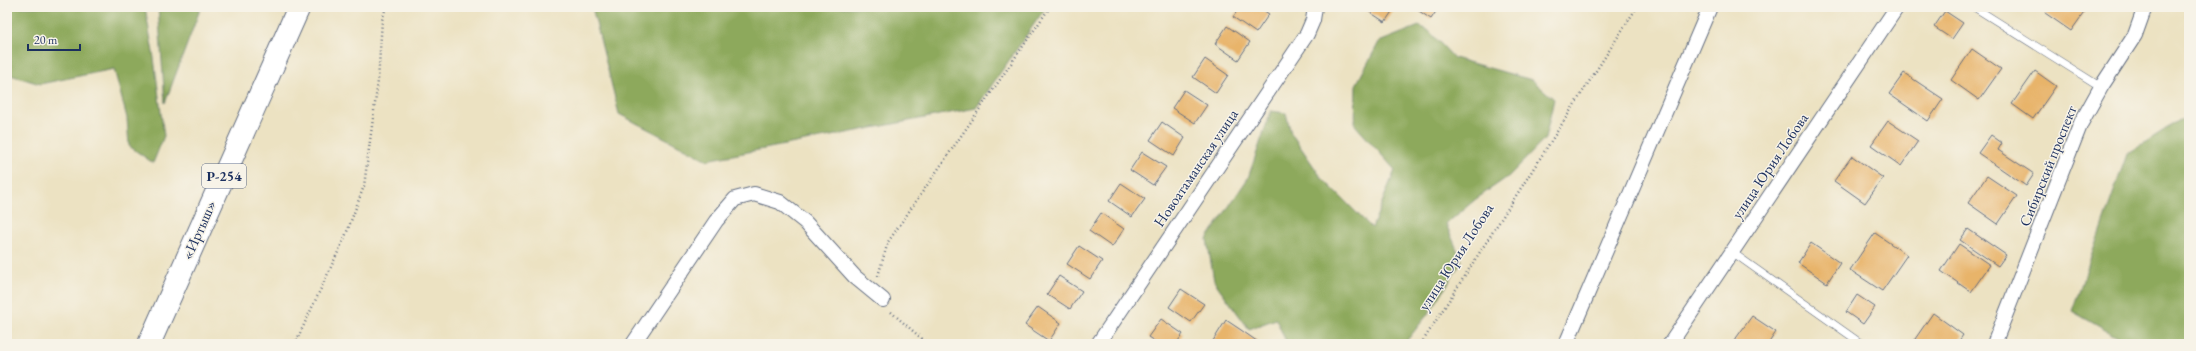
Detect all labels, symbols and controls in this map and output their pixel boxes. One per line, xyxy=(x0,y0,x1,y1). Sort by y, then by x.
scale bar xyxy=(28,26,80,52)
text: 20 m xyxy=(34,32,58,48)
street label: Сибирский проспект xyxy=(2015,103,2080,229)
street label: Новоатаманская улица xyxy=(1149,105,1242,230)
street label: улица Юрия Лобова xyxy=(1727,109,1812,222)
road number: Р-254 xyxy=(202,164,246,188)
street label: «Иртыш» xyxy=(177,197,220,263)
street label: улица Юрия Лобова xyxy=(1414,200,1497,314)

